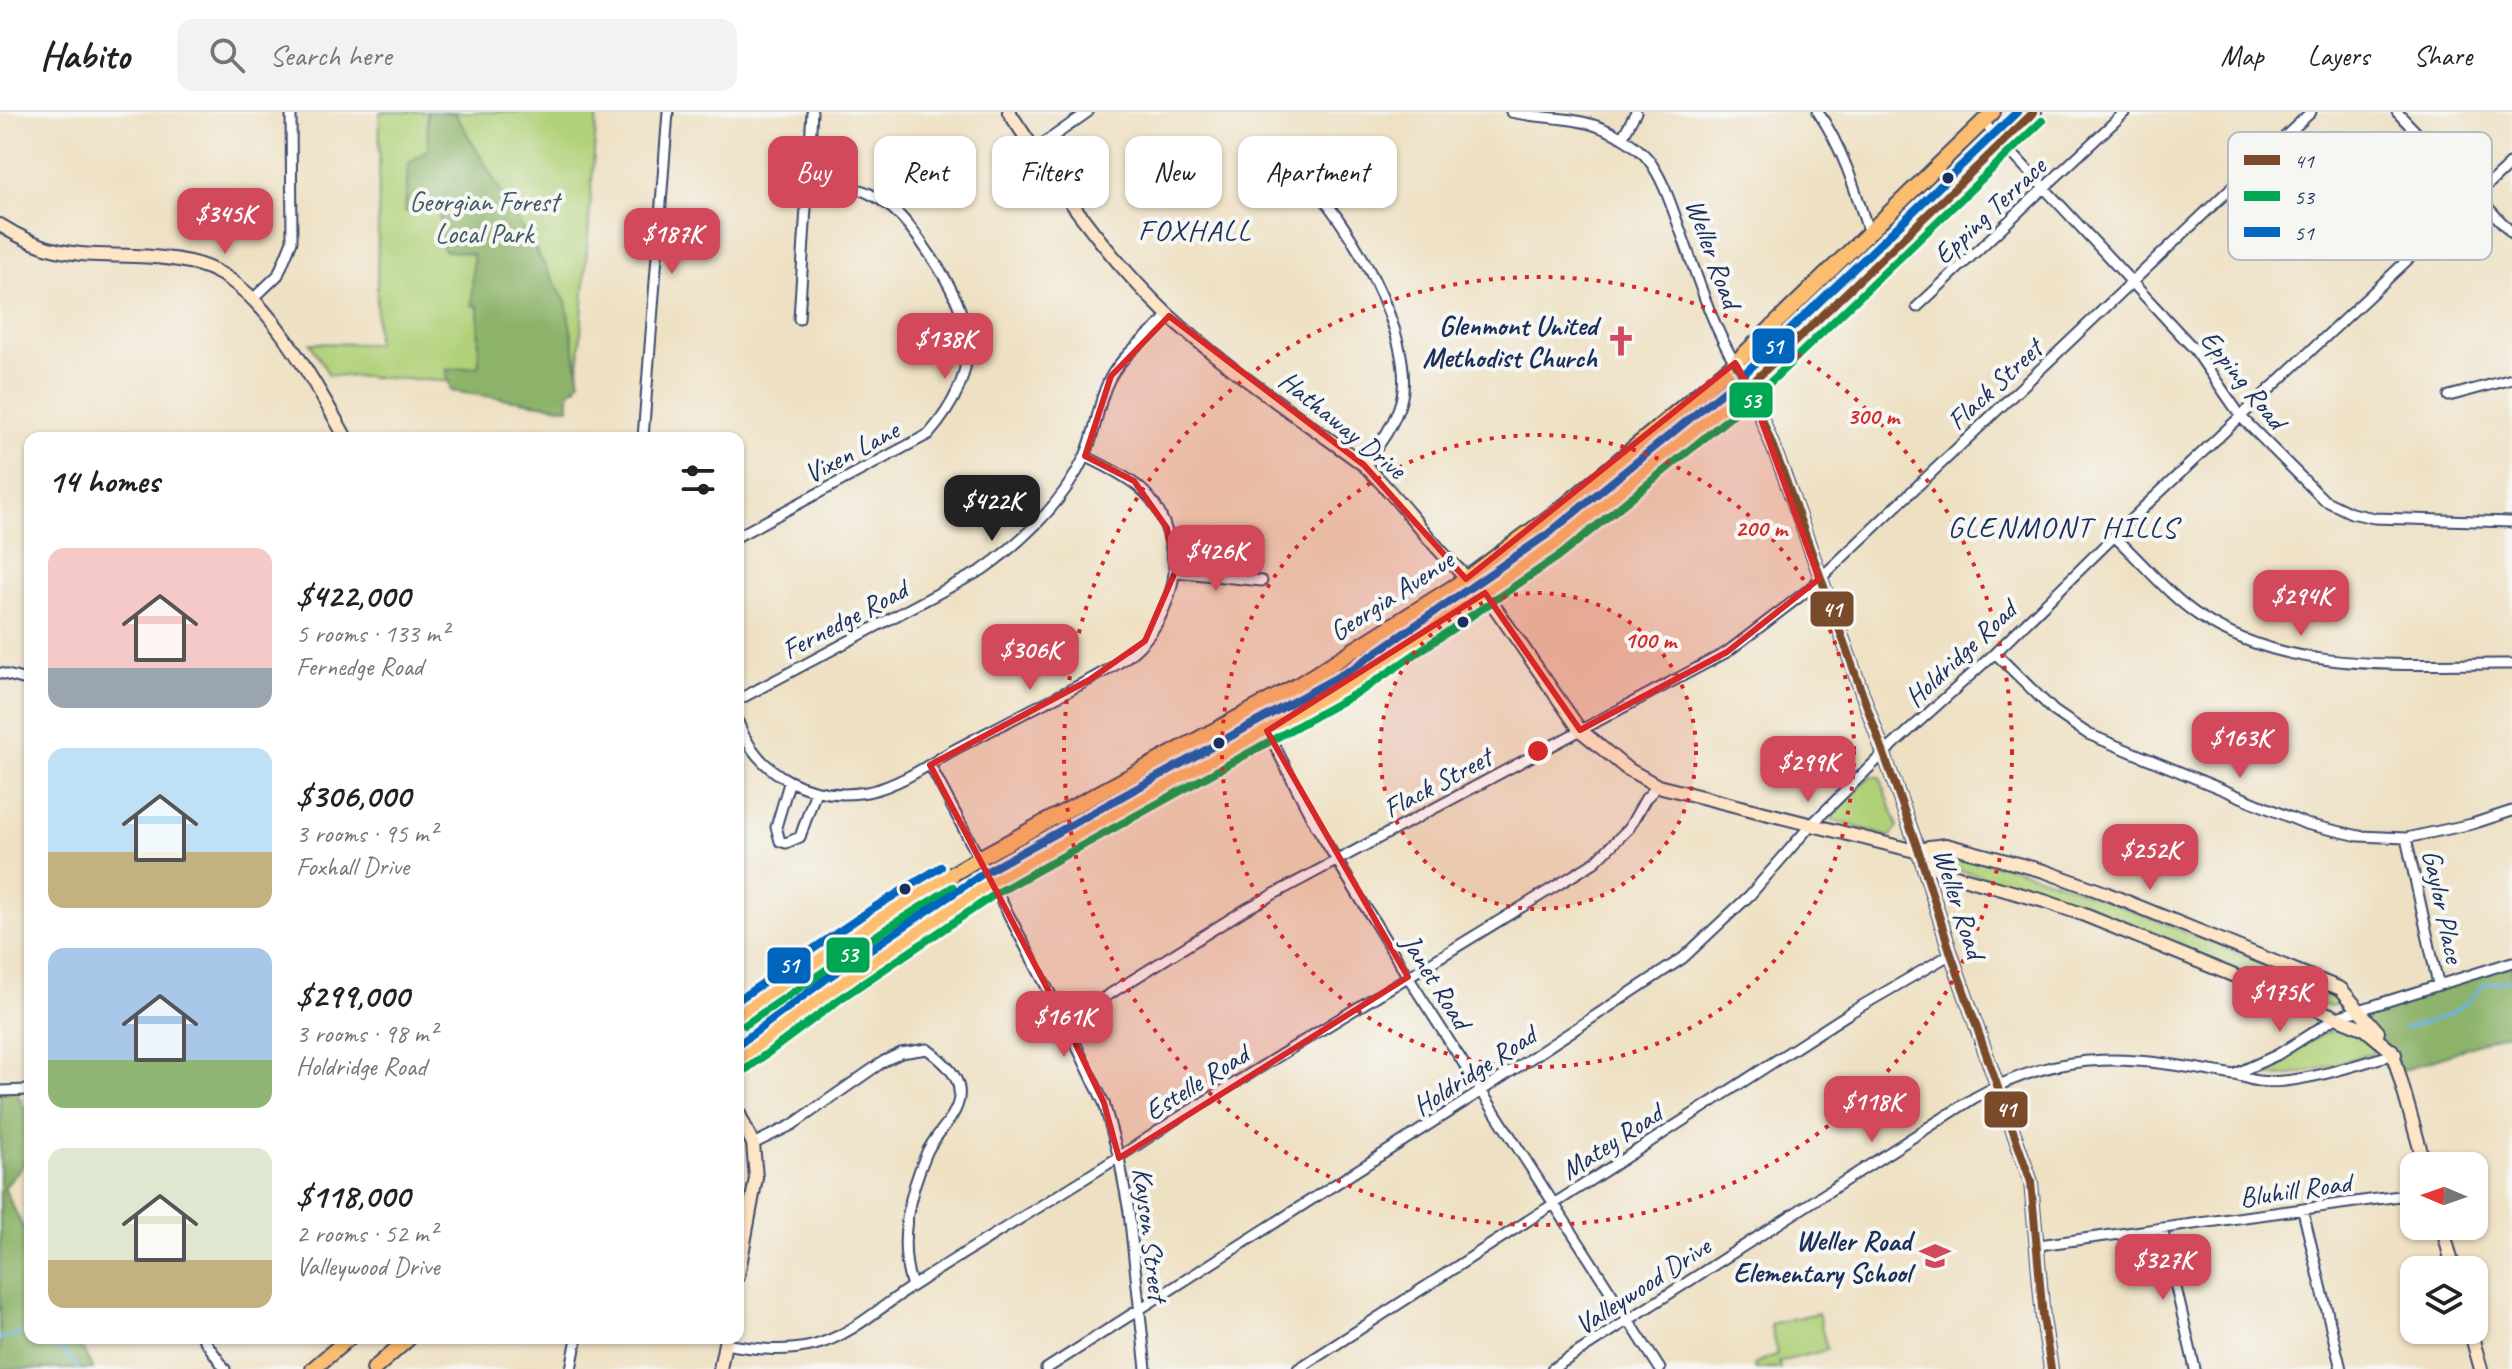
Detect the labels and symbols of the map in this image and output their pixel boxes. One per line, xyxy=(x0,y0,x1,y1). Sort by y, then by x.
legend xyxy=(2228,132,2492,260)
text: 41 xyxy=(2294,147,2315,175)
street label: Epping Terrace xyxy=(1926,148,2054,271)
unlabelled marker xyxy=(1940,170,1956,186)
text: 53 xyxy=(2294,183,2316,211)
park label: Georgian Forest Local Park xyxy=(409,184,562,251)
pin: $345K xyxy=(169,188,281,256)
street label: Weller Road xyxy=(1678,194,1751,316)
pin: $187K xyxy=(616,208,728,276)
district label: FOXHALL xyxy=(1138,211,1252,249)
text: 51 xyxy=(2294,219,2315,247)
place label: Glenmont United Methodist Church xyxy=(1422,308,1602,375)
pin: $138K xyxy=(889,313,1001,381)
street label: Epping Road xyxy=(2193,323,2297,439)
church icon: Glenmont United Methodist Church xyxy=(1604,324,1638,358)
line badge: 51 xyxy=(1751,327,1796,365)
street label: Flack Street xyxy=(1939,329,2052,437)
text: 51 xyxy=(1763,333,1785,361)
street label: Hathaway Drive xyxy=(1272,363,1415,487)
line badge: 53 xyxy=(1728,381,1774,419)
text: 53 xyxy=(1741,387,1763,415)
text: 300 m xyxy=(1847,401,1901,431)
street label: Vixen Lane xyxy=(798,411,906,491)
pin: $422K xyxy=(936,475,1048,543)
district label: GLENMONT HILLS xyxy=(1948,508,2182,546)
text: 200 m xyxy=(1735,513,1789,543)
pin: $426K xyxy=(1160,525,1272,593)
street label: Georgia Avenue xyxy=(1322,541,1462,649)
street label: Fernedge Road xyxy=(776,570,916,667)
pin: $294K xyxy=(2245,570,2357,638)
line badge: 41 xyxy=(1809,590,1855,628)
street label: Holdridge Road xyxy=(1897,590,2027,714)
text: 41 xyxy=(1822,596,1844,624)
unlabelled marker xyxy=(1455,614,1471,630)
pin: $306K xyxy=(974,624,1086,692)
text: 100 m xyxy=(1624,625,1678,655)
pin: $163K xyxy=(2184,712,2296,780)
unlabelled marker xyxy=(1211,735,1227,751)
pin: $299K xyxy=(1752,736,1864,804)
centre of rings xyxy=(1524,737,1552,765)
street label: Flack Street xyxy=(1377,738,1501,825)
pin: $252K xyxy=(2094,824,2206,892)
street label: Weller Road xyxy=(1925,844,1995,966)
street label: Gaylor Place xyxy=(2414,846,2473,968)
unlabelled marker xyxy=(897,881,913,897)
street label: Janet Road xyxy=(1393,926,1481,1039)
line badge: 53 xyxy=(825,936,871,974)
text: 53 xyxy=(838,941,860,969)
line badge: 51 xyxy=(766,946,812,985)
text: 51 xyxy=(779,952,801,980)
pin: $175K xyxy=(2224,966,2336,1034)
pin: $161K xyxy=(1008,991,1120,1059)
street label: Holdridge Road xyxy=(1406,1015,1546,1123)
street label: Estelle Road xyxy=(1138,1035,1258,1128)
pin: $118K xyxy=(1816,1076,1928,1144)
line badge: 41 xyxy=(1983,1090,2029,1129)
street label: Matey Road xyxy=(1554,1093,1672,1187)
text: 41 xyxy=(1996,1096,2018,1124)
north arrow xyxy=(2400,1152,2488,1240)
street label: Bluhill Road xyxy=(2237,1164,2357,1215)
street label: Kayson Street xyxy=(1125,1166,1176,1306)
place label: Weller Road Elementary School xyxy=(1733,1223,1916,1290)
street label: Valleywood Drive xyxy=(1568,1228,1718,1342)
pin: $327K xyxy=(2107,1234,2219,1302)
school or university icon: Weller Road Elementary School xyxy=(1918,1239,1952,1273)

